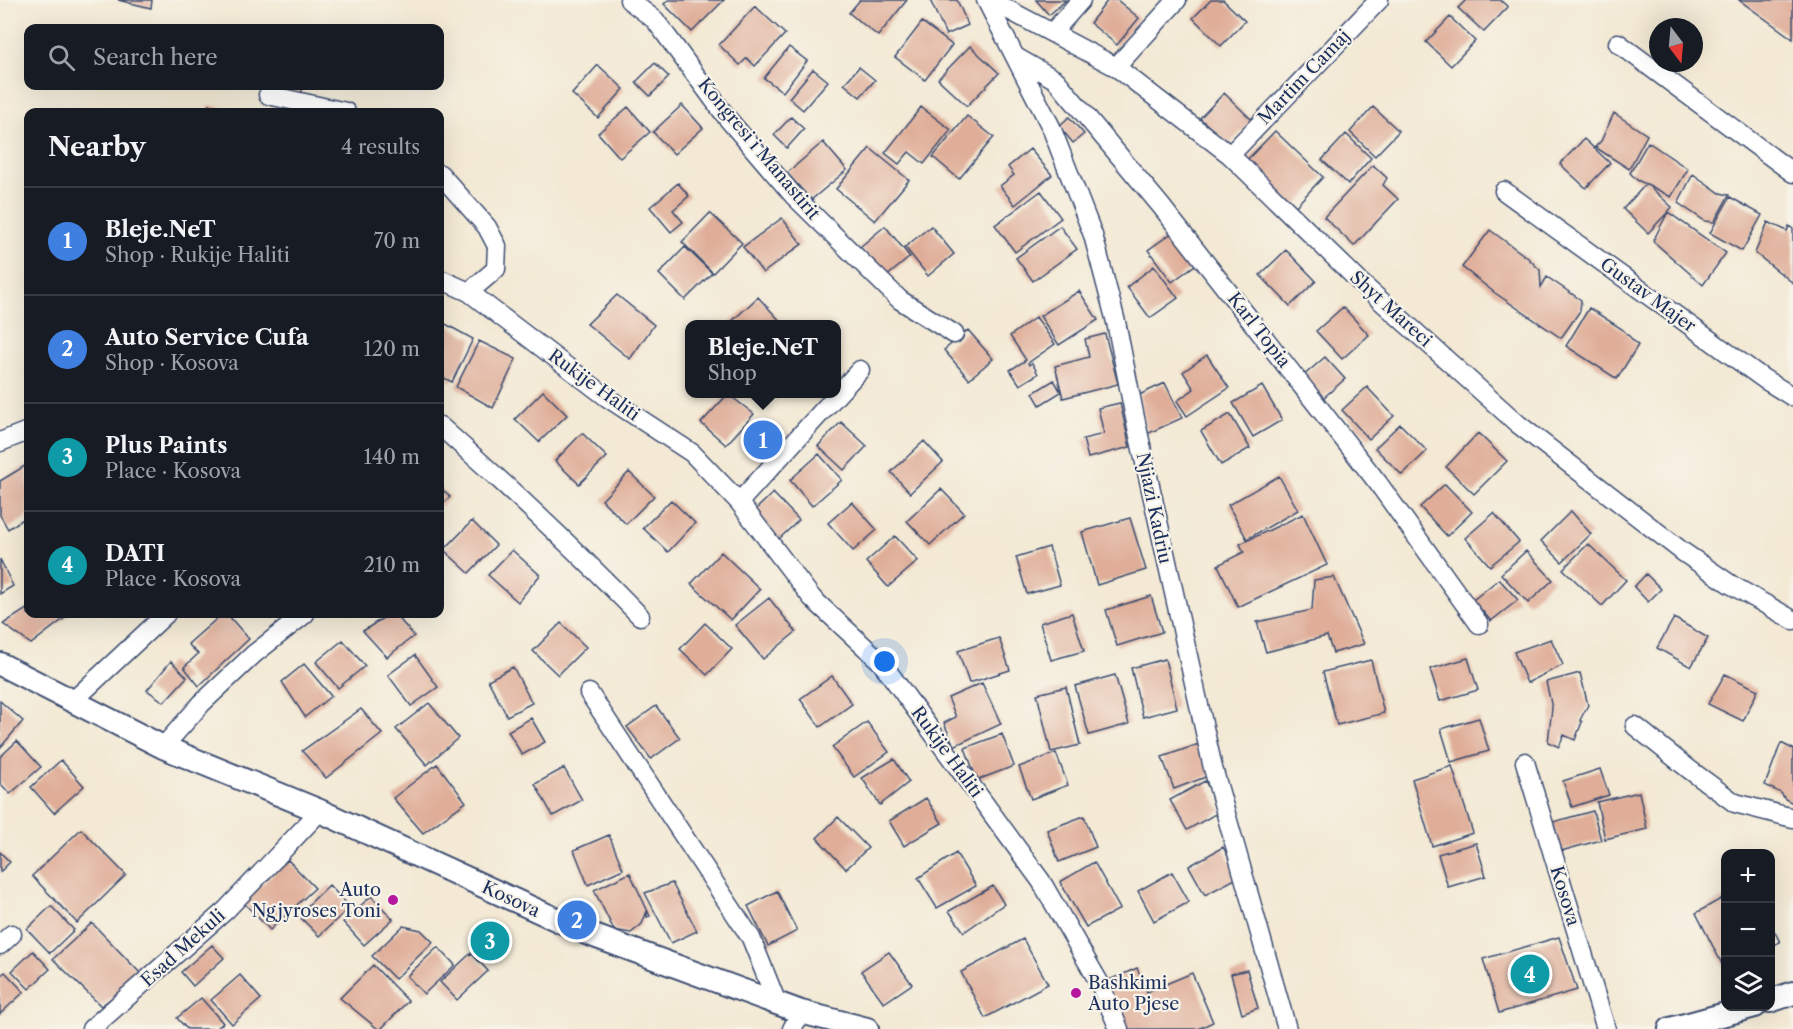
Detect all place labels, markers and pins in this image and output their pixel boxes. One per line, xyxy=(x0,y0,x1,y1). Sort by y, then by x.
pin: 1 xyxy=(744,418,783,462)
place label: Auto Ngjyroses Toni xyxy=(252,879,382,922)
marker: Auto Ngjyroses Toni xyxy=(386,893,400,907)
pin: 2 xyxy=(558,898,596,942)
pin: 3 xyxy=(470,918,510,964)
pin: 4 xyxy=(1510,952,1550,996)
place label: Bashkimi Auto Pjese xyxy=(1087,972,1179,1015)
marker: Bashkimi Auto Pjese xyxy=(1069,986,1083,1000)

